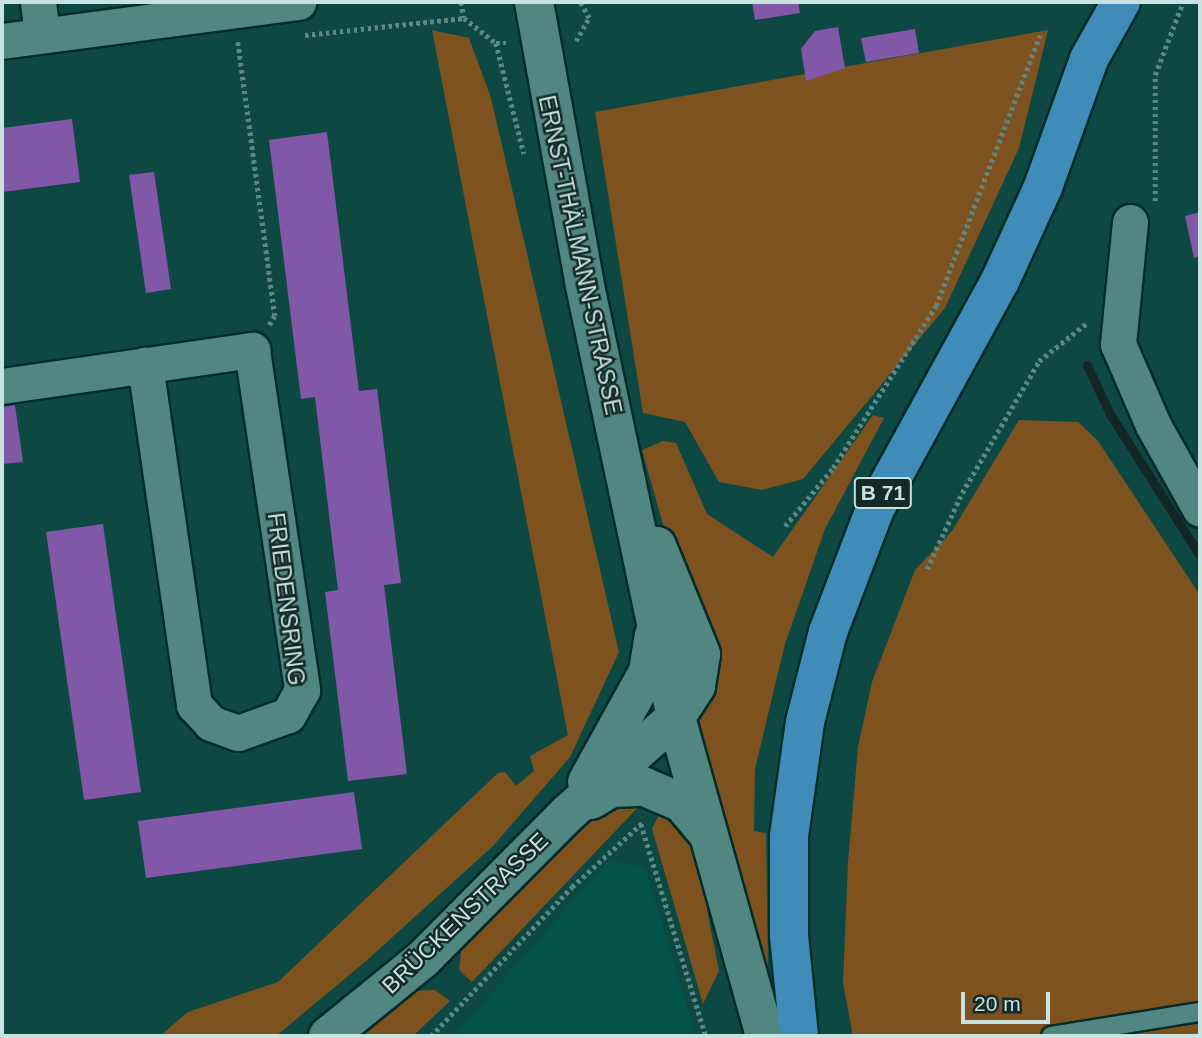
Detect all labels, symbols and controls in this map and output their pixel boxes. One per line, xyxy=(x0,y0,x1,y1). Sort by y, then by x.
street label: ERNST-THÄLMANN-STRASSE xyxy=(533,93,627,417)
road number: B 71 xyxy=(853,476,913,510)
street label: FRIEDENSRING xyxy=(262,511,310,687)
street label: BRÜCKENSTRASSE xyxy=(376,827,554,999)
scale bar xyxy=(964,978,1053,1022)
text: 20 m xyxy=(974,992,1021,1015)

